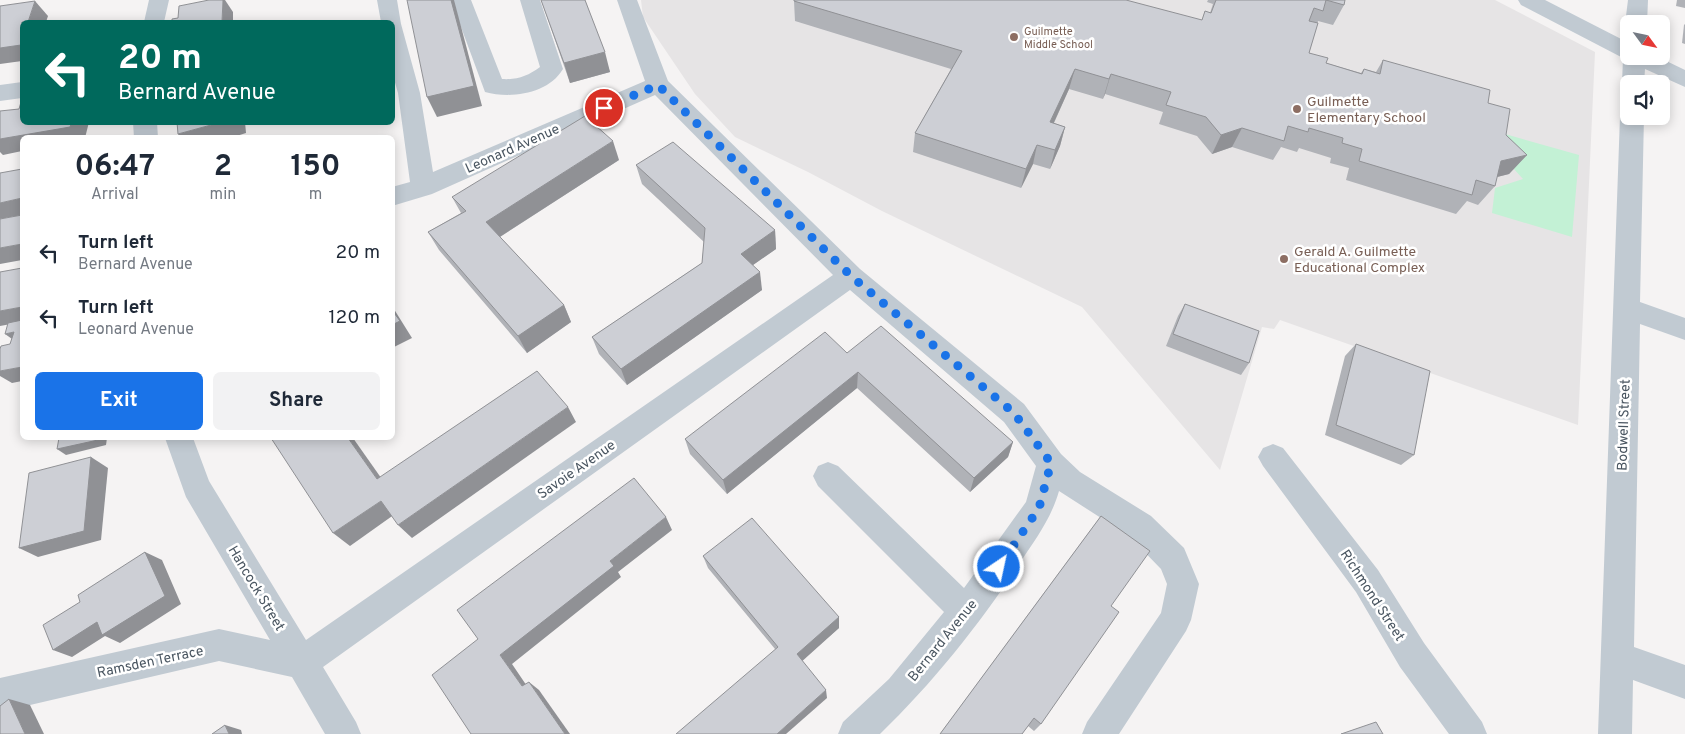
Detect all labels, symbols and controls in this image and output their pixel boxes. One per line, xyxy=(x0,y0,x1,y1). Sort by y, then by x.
north arrow xyxy=(1620,15,1670,65)
map controls xyxy=(1620,15,1670,125)
place label: Guilmette Middle School xyxy=(1024,25,1093,52)
marker: Guilmette Middle School xyxy=(1008,31,1020,43)
text: 20 m xyxy=(118,37,202,81)
icon: left xyxy=(35,40,100,105)
button: sound xyxy=(1620,75,1670,125)
text: Bernard Avenue xyxy=(118,80,276,107)
pin xyxy=(583,87,625,129)
icon: arrive xyxy=(590,94,618,122)
place label: Guilmette Elementary School xyxy=(1307,94,1426,127)
marker: Guilmette Elementary School xyxy=(1291,103,1303,115)
street label: Leonard Avenue xyxy=(463,121,562,178)
text: 06:47 xyxy=(74,149,155,186)
text: 2 xyxy=(214,149,232,186)
text: 150 xyxy=(291,149,341,186)
text: Arrival xyxy=(91,185,139,205)
text: min xyxy=(210,185,236,205)
text: m xyxy=(309,185,322,205)
text: Turn left xyxy=(78,231,154,255)
icon: left xyxy=(35,239,63,267)
text: 20 m xyxy=(336,241,380,265)
place label: Gerald A. Guilmette Educational Complex xyxy=(1294,244,1425,277)
marker: Gerald A. Guilmette Educational Complex xyxy=(1278,253,1290,265)
text: Bernard Avenue xyxy=(78,255,193,275)
text: Turn left xyxy=(78,296,154,320)
icon: left xyxy=(35,304,63,332)
text: 120 m xyxy=(329,306,380,330)
text: Leonard Avenue xyxy=(78,320,194,340)
button: Exit xyxy=(35,372,203,430)
button: Share xyxy=(213,372,380,430)
street label: Bodwell Street xyxy=(1614,379,1635,471)
street label: Savoie Avenue xyxy=(535,437,619,503)
position arrow xyxy=(972,540,1024,592)
street label: Hancock Street xyxy=(224,543,288,634)
street label: Richmond Street xyxy=(1336,547,1408,645)
street label: Bernard Avenue xyxy=(905,597,981,685)
street label: Ramsden Terrace xyxy=(95,643,205,682)

